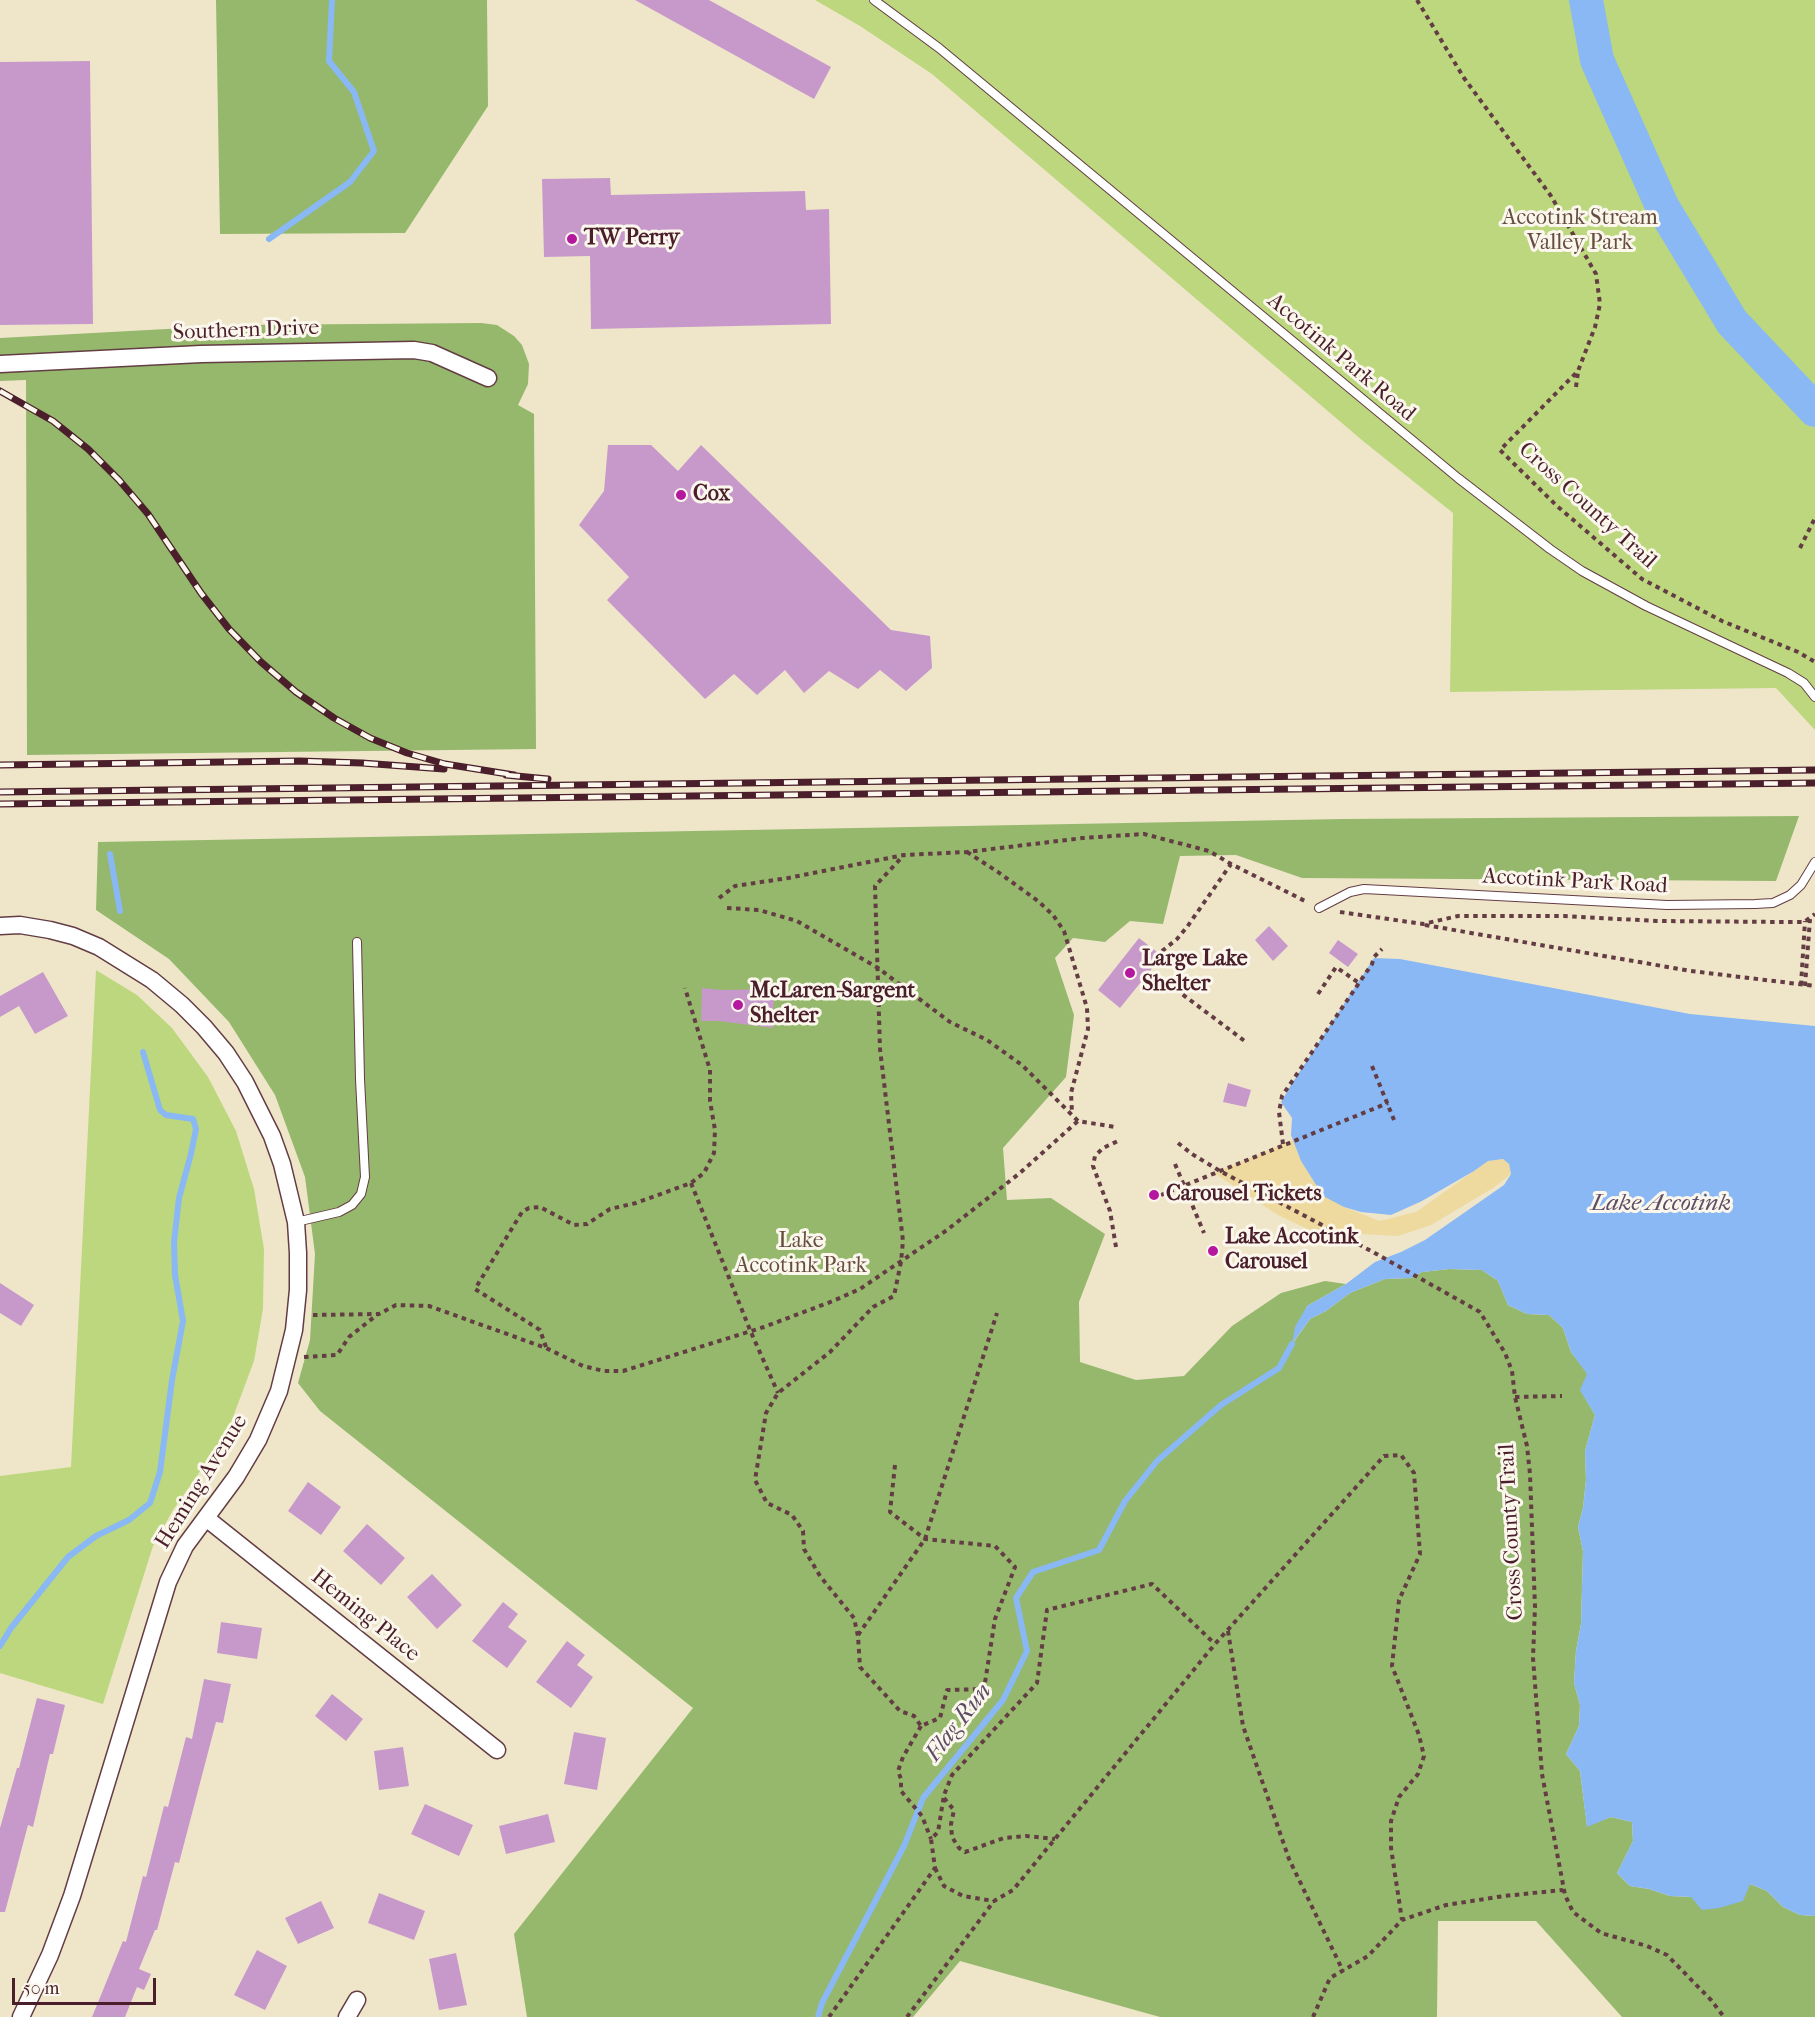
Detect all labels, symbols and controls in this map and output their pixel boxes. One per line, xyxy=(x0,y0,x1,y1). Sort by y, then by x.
park label: Accotink Stream Valley Park xyxy=(1502,206,1658,258)
place label: TW Perry xyxy=(584,226,679,252)
marker: TW Perry xyxy=(565,232,579,246)
street label: Accotink Park Road xyxy=(1262,288,1420,428)
street label: Southern Drive xyxy=(172,315,320,347)
street label: Cross County Trail xyxy=(1513,437,1661,575)
place label: Cox xyxy=(693,482,730,508)
marker: Cox xyxy=(674,488,688,502)
street label: Accotink Park Road xyxy=(1482,864,1668,900)
place label: Large Lake Shelter xyxy=(1142,947,1248,998)
marker: Large Lake Shelter xyxy=(1123,966,1137,980)
place label: McLaren-Sargent Shelter xyxy=(750,979,915,1030)
marker: McLaren-Sargent Shelter xyxy=(731,998,745,1012)
place label: Carousel Tickets xyxy=(1166,1182,1322,1208)
marker: Carousel Tickets xyxy=(1147,1188,1161,1202)
water label: Lake Accotink xyxy=(1591,1190,1731,1218)
place label: Lake Accotink Carousel xyxy=(1225,1225,1358,1276)
park label: Lake Accotink Park xyxy=(735,1229,867,1280)
marker: Lake Accotink Carousel xyxy=(1206,1244,1220,1258)
street label: Heming Avenue xyxy=(150,1410,254,1554)
street label: Cross County Trail xyxy=(1494,1443,1530,1621)
street label: Heming Place xyxy=(305,1564,425,1668)
water label: Flag Run xyxy=(920,1678,998,1768)
scale bar xyxy=(15,1966,159,2004)
text: 50 m xyxy=(23,1978,59,1999)

